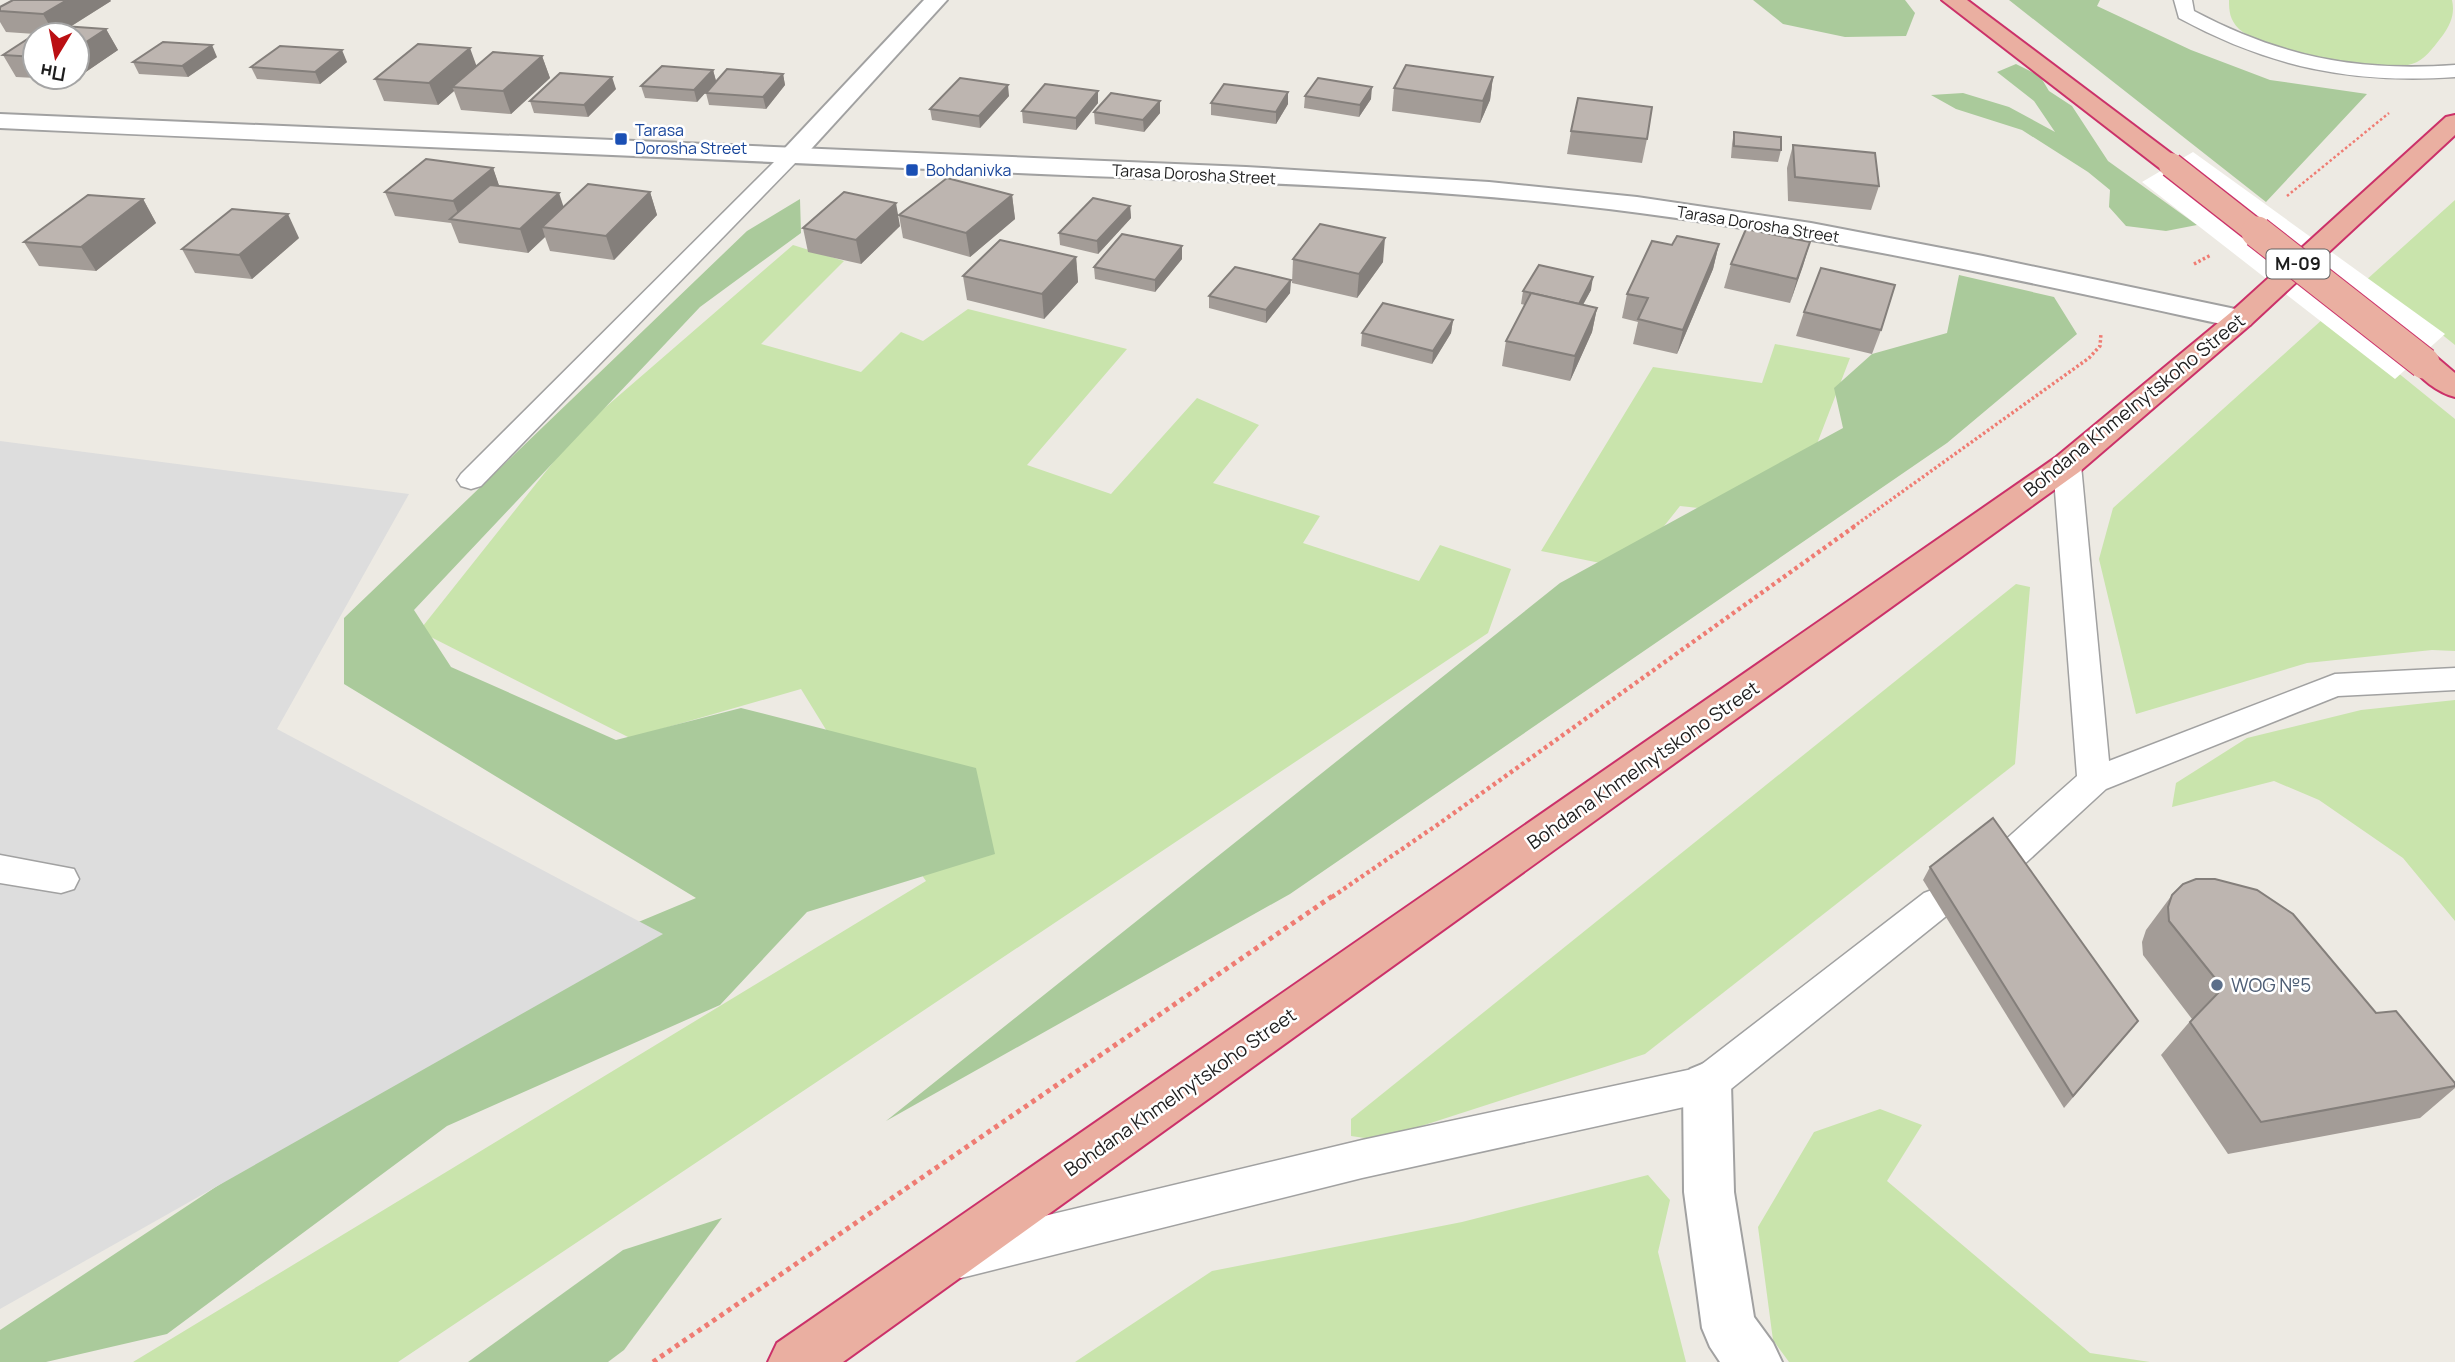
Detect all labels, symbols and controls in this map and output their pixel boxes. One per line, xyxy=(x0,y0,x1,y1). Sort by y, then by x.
north arrow xyxy=(21,21,91,91)
text: Пн xyxy=(38,58,68,88)
place label: Tarasa Dorosha Street xyxy=(635,119,747,159)
marker: Tarasa Dorosha Street xyxy=(613,131,629,147)
place label: Bohdanivka xyxy=(926,159,1011,181)
street label: Tarasa Dorosha Street xyxy=(1111,159,1277,189)
marker: Bohdanivka xyxy=(904,162,920,178)
street label: Tarasa Dorosha Street xyxy=(1675,200,1841,248)
road number: М-09 xyxy=(2266,250,2330,278)
street label: Bohdana Khmelnytskoho Street xyxy=(2018,308,2250,502)
street label: Bohdana Khmelnytskoho Street xyxy=(1522,675,1764,855)
place label: WOG №5 xyxy=(2231,972,2311,998)
marker: WOG №5 xyxy=(2209,977,2225,993)
street label: Bohdana Khmelnytskoho Street xyxy=(1059,1002,1301,1182)

